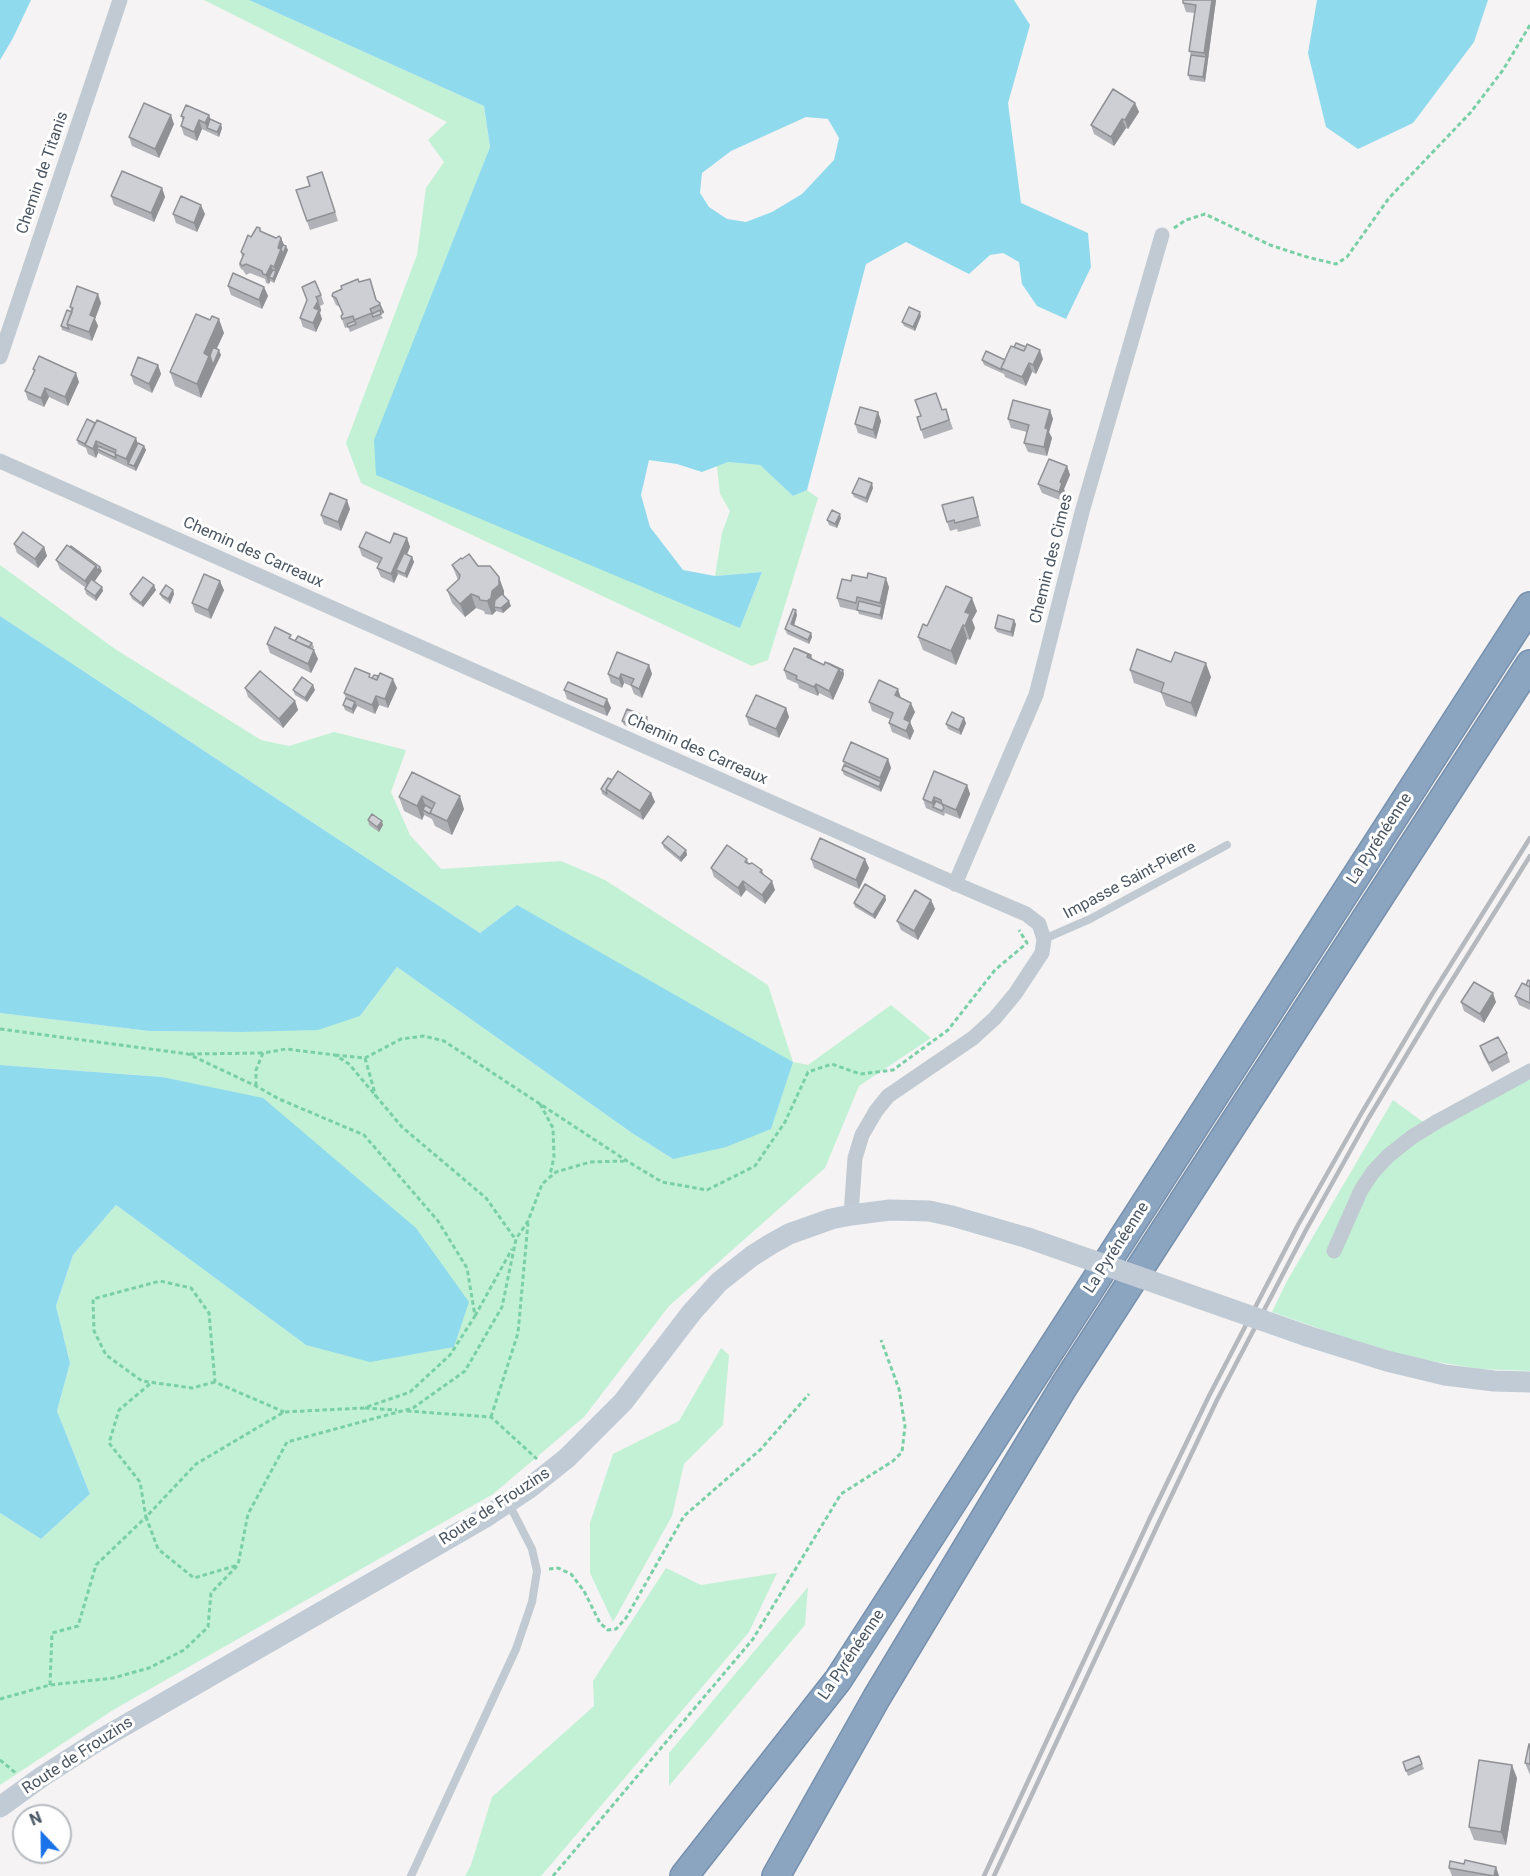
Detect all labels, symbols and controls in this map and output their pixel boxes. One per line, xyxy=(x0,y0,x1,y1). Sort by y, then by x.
street label: Chemin de Titanis xyxy=(13,109,73,237)
street label: Chemin des Cimes xyxy=(1027,492,1077,626)
street label: Chemin des Carreaux xyxy=(180,513,326,593)
street label: Chemin des Carreaux xyxy=(624,710,770,790)
street label: La Pyrénéenne xyxy=(1343,790,1417,888)
street label: Impasse Saint-Pierre xyxy=(1060,838,1200,924)
street label: La Pyrénéenne xyxy=(1080,1199,1154,1297)
street label: Route de Frouzins xyxy=(436,1464,554,1550)
street label: La Pyrénéenne xyxy=(815,1606,889,1704)
street label: Route de Frouzins xyxy=(19,1713,137,1799)
north arrow xyxy=(12,1804,72,1864)
text: N xyxy=(27,1808,45,1830)

